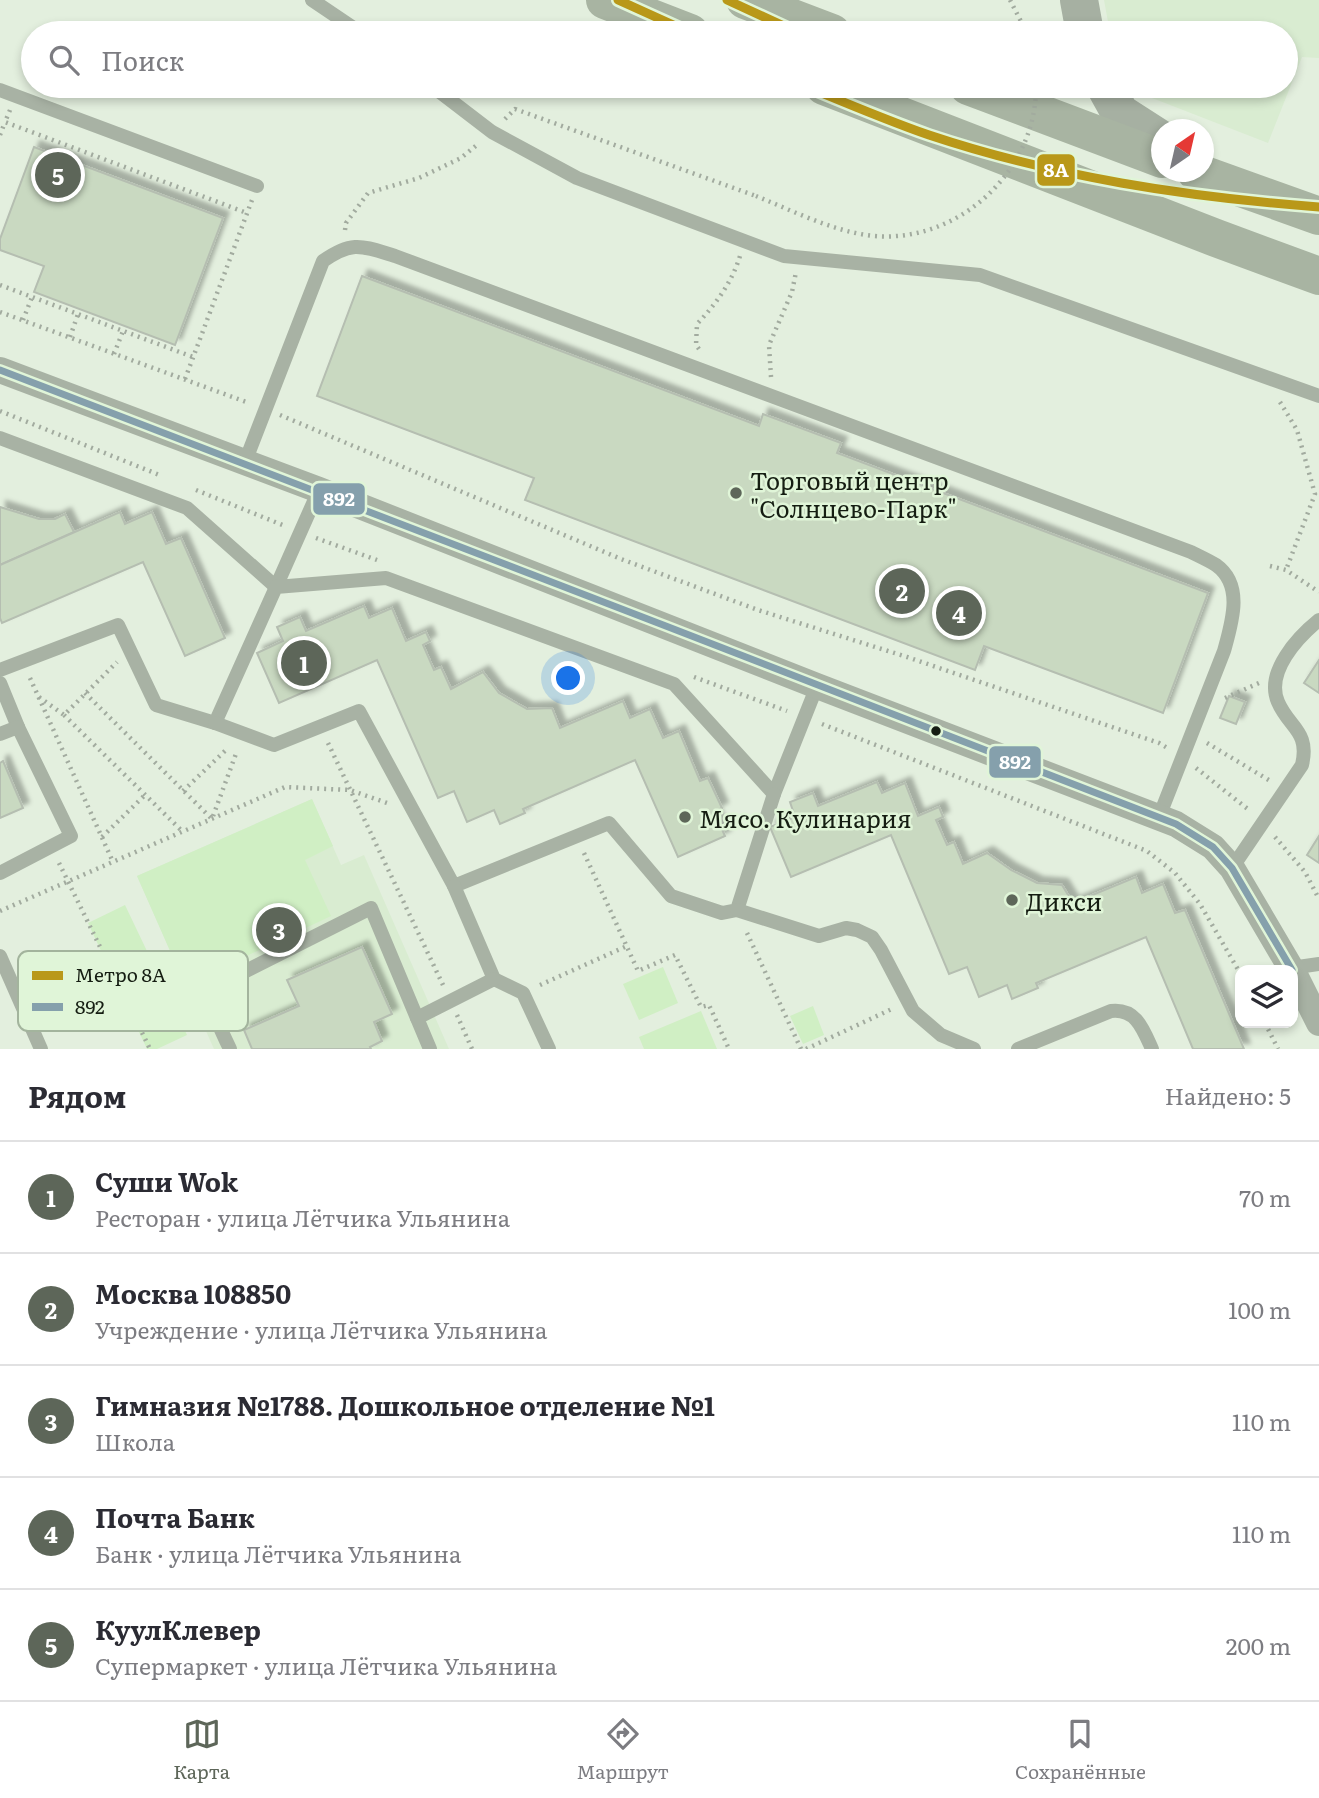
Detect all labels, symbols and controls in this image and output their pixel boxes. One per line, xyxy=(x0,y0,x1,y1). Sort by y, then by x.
search box xyxy=(21,21,1298,98)
text: Поиск xyxy=(101,40,184,79)
icon: search xyxy=(45,41,83,79)
north arrow xyxy=(1151,119,1214,182)
pin: 5 xyxy=(35,149,81,201)
line badge: 8А xyxy=(1036,153,1076,187)
text: 8А xyxy=(1043,155,1069,183)
place label: Торговый центр "Солнцево-Парк" xyxy=(750,462,957,525)
line badge: 892 xyxy=(312,482,366,516)
text: 892 xyxy=(323,484,355,512)
marker: Торговый центр "Солнцево-Парк" xyxy=(728,485,744,501)
pin: 2 xyxy=(879,565,925,617)
pin: 4 xyxy=(936,587,982,639)
pin: 1 xyxy=(281,637,327,689)
your location xyxy=(551,661,585,695)
unlabelled marker xyxy=(929,724,943,738)
line badge: 892 xyxy=(988,745,1042,779)
text: 892 xyxy=(999,747,1031,775)
place label: Мясо. Кулинария xyxy=(699,800,912,835)
marker: Мясо. Кулинария xyxy=(677,809,693,825)
place label: Дикси xyxy=(1026,883,1102,918)
marker: Дикси xyxy=(1004,892,1020,908)
pin: 3 xyxy=(256,904,302,956)
legend xyxy=(18,951,248,1031)
text: Метро 8А xyxy=(75,960,166,988)
map controls xyxy=(1235,965,1298,1028)
button: layers xyxy=(1235,965,1298,1028)
text: 892 xyxy=(75,992,105,1020)
text: Рядом xyxy=(28,1073,126,1117)
text: Найдено: 5 xyxy=(1165,1078,1291,1112)
text: Суши Wok xyxy=(95,1161,238,1200)
text: 1 xyxy=(46,1180,56,1214)
text: 70 m xyxy=(1239,1180,1291,1214)
text: Ресторан · улица Лётчика Ульянина xyxy=(95,1200,510,1234)
text: Москва 108850 xyxy=(95,1273,291,1312)
text: 2 xyxy=(45,1292,57,1326)
text: 100 m xyxy=(1228,1292,1291,1326)
text: Учреждение · улица Лётчика Ульянина xyxy=(95,1312,547,1346)
text: Гимназия №1788. Дошкольное отделение №1 xyxy=(95,1385,715,1424)
text: 3 xyxy=(45,1404,57,1438)
text: 110 m xyxy=(1232,1404,1291,1438)
text: Школа xyxy=(95,1424,175,1458)
text: Почта Банк xyxy=(95,1497,255,1536)
text: 4 xyxy=(44,1516,58,1550)
text: 110 m xyxy=(1232,1516,1291,1550)
text: Банк · улица Лётчика Ульянина xyxy=(95,1536,461,1570)
text: КуулКлевер xyxy=(95,1609,261,1648)
text: 5 xyxy=(45,1628,57,1662)
text: 200 m xyxy=(1226,1628,1291,1662)
text: Супермаркет · улица Лётчика Ульянина xyxy=(95,1648,557,1682)
tab: Карта xyxy=(173,1715,230,1785)
tab: Маршрут xyxy=(576,1715,669,1785)
tab: Сохранённые xyxy=(1015,1715,1146,1785)

